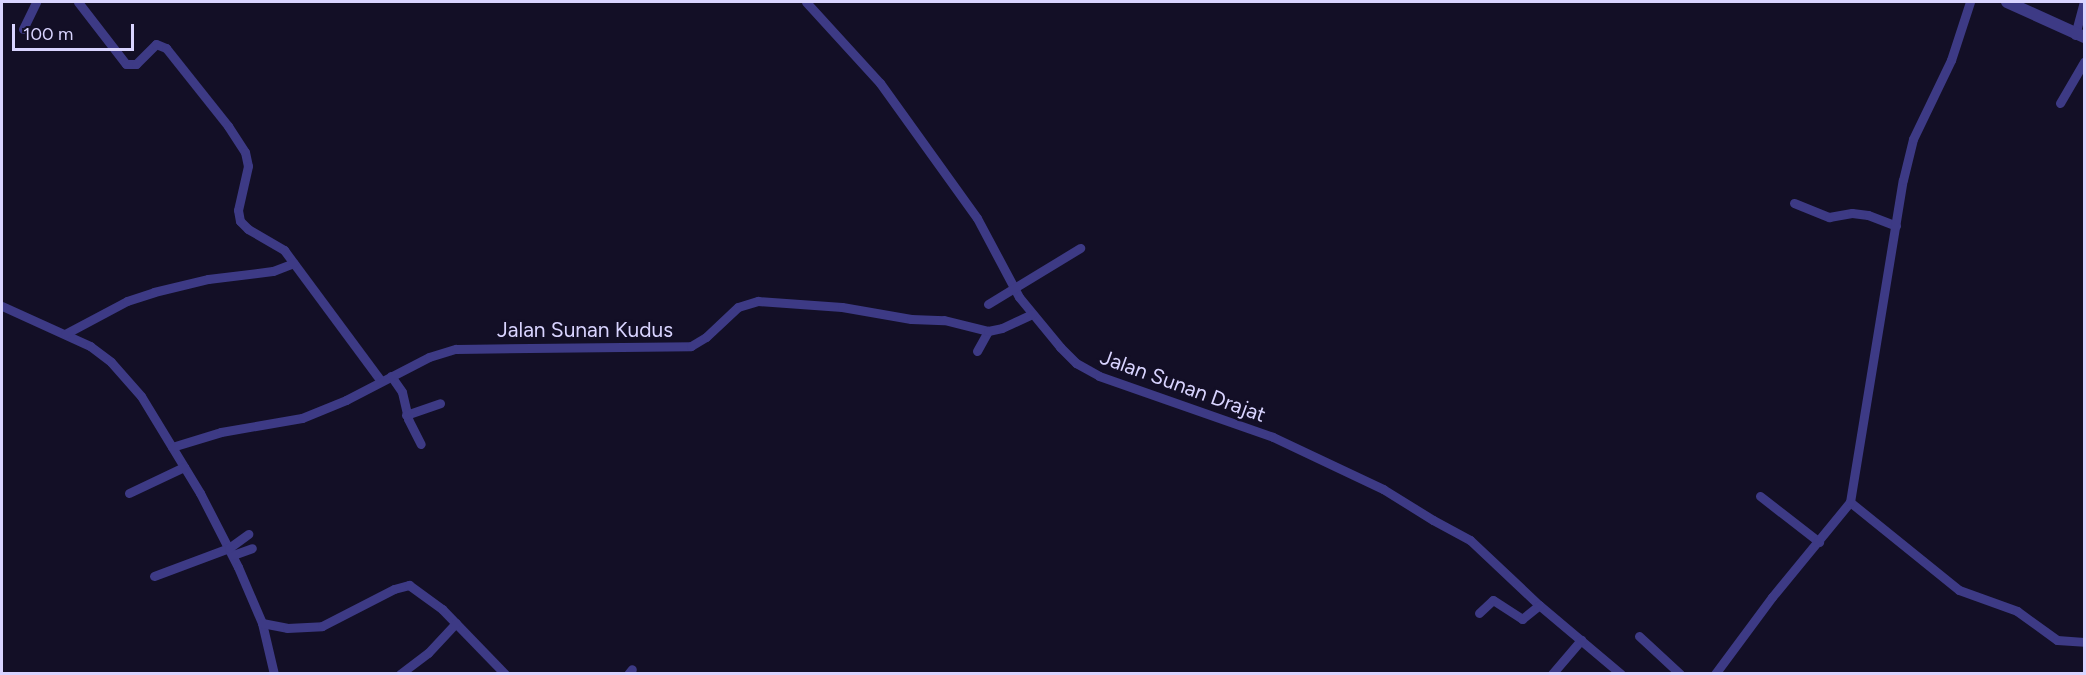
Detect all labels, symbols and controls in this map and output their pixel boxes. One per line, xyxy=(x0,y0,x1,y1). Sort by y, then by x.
scale bar xyxy=(15,12,136,50)
text: 100 m xyxy=(23,23,73,45)
street label: Jalan Sunan Kudus xyxy=(497,317,673,343)
street label: Jalan Sunan Drajat xyxy=(1097,344,1269,428)

